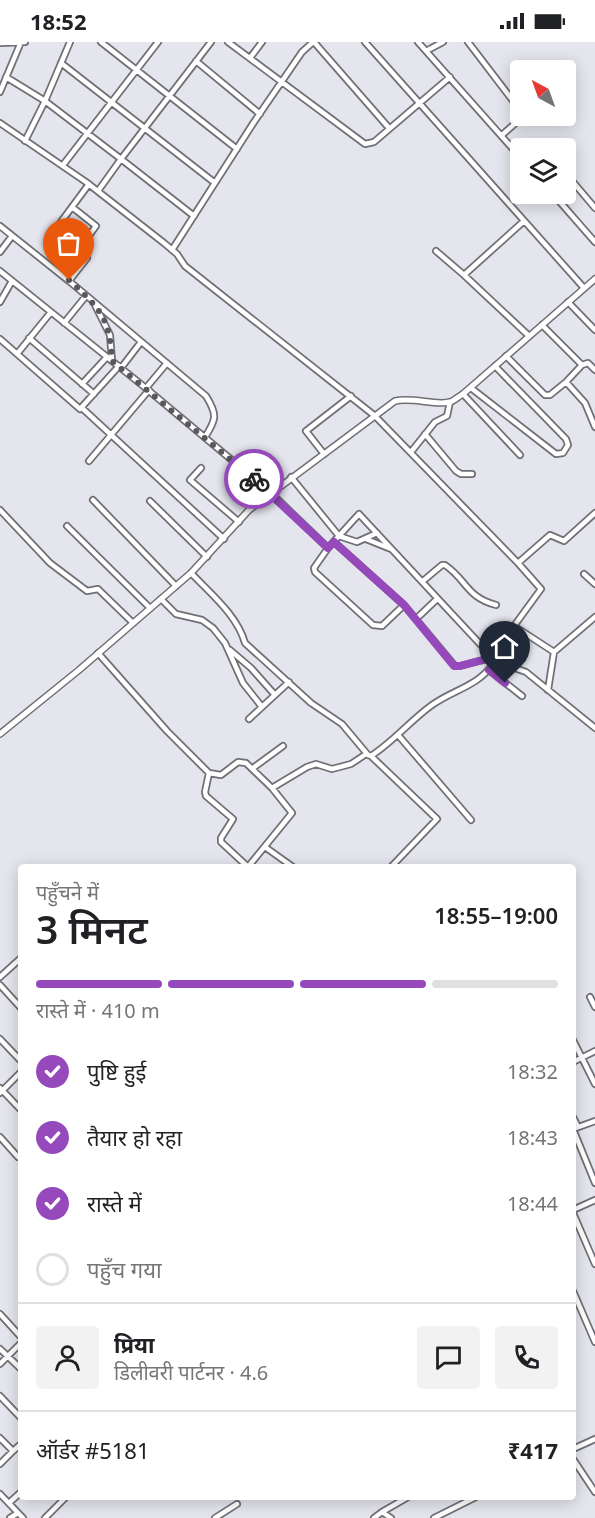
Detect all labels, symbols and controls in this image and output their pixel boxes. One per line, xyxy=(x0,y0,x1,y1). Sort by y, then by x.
text: 18:52 xyxy=(30,6,87,36)
north arrow xyxy=(510,60,576,126)
map controls xyxy=(510,60,576,204)
button: layers xyxy=(510,138,576,204)
pin xyxy=(43,218,94,280)
icon: bag xyxy=(52,227,85,260)
courier xyxy=(224,449,284,509)
icon: bike xyxy=(238,463,271,496)
pin xyxy=(479,621,530,683)
icon: home xyxy=(488,630,521,663)
text: पहुँचने में xyxy=(36,879,99,906)
text: 18:55–19:00 xyxy=(434,900,558,930)
text: 3 मिनट xyxy=(36,902,148,955)
text: रास्ते में · 410 m xyxy=(36,997,160,1024)
icon: check xyxy=(36,1055,69,1088)
text: पुष्टि हुई xyxy=(87,1056,146,1086)
text: 18:32 xyxy=(507,1058,558,1085)
icon: check xyxy=(36,1121,69,1154)
text: तैयार हो रहा xyxy=(87,1122,182,1152)
text: 18:43 xyxy=(507,1124,558,1151)
icon: check xyxy=(36,1187,69,1220)
text: रास्ते में xyxy=(87,1188,142,1218)
text: 18:44 xyxy=(507,1190,558,1217)
text: पहुँच गया xyxy=(87,1254,162,1284)
button: person xyxy=(36,1326,99,1389)
button: chat xyxy=(417,1326,480,1389)
button: phone xyxy=(495,1326,558,1389)
text: प्रिया xyxy=(114,1329,154,1359)
text: डिलीवरी पार्टनर · 4.6 xyxy=(114,1359,268,1386)
text: ऑर्डर #5181 xyxy=(36,1435,150,1465)
text: ₹417 xyxy=(508,1435,558,1465)

